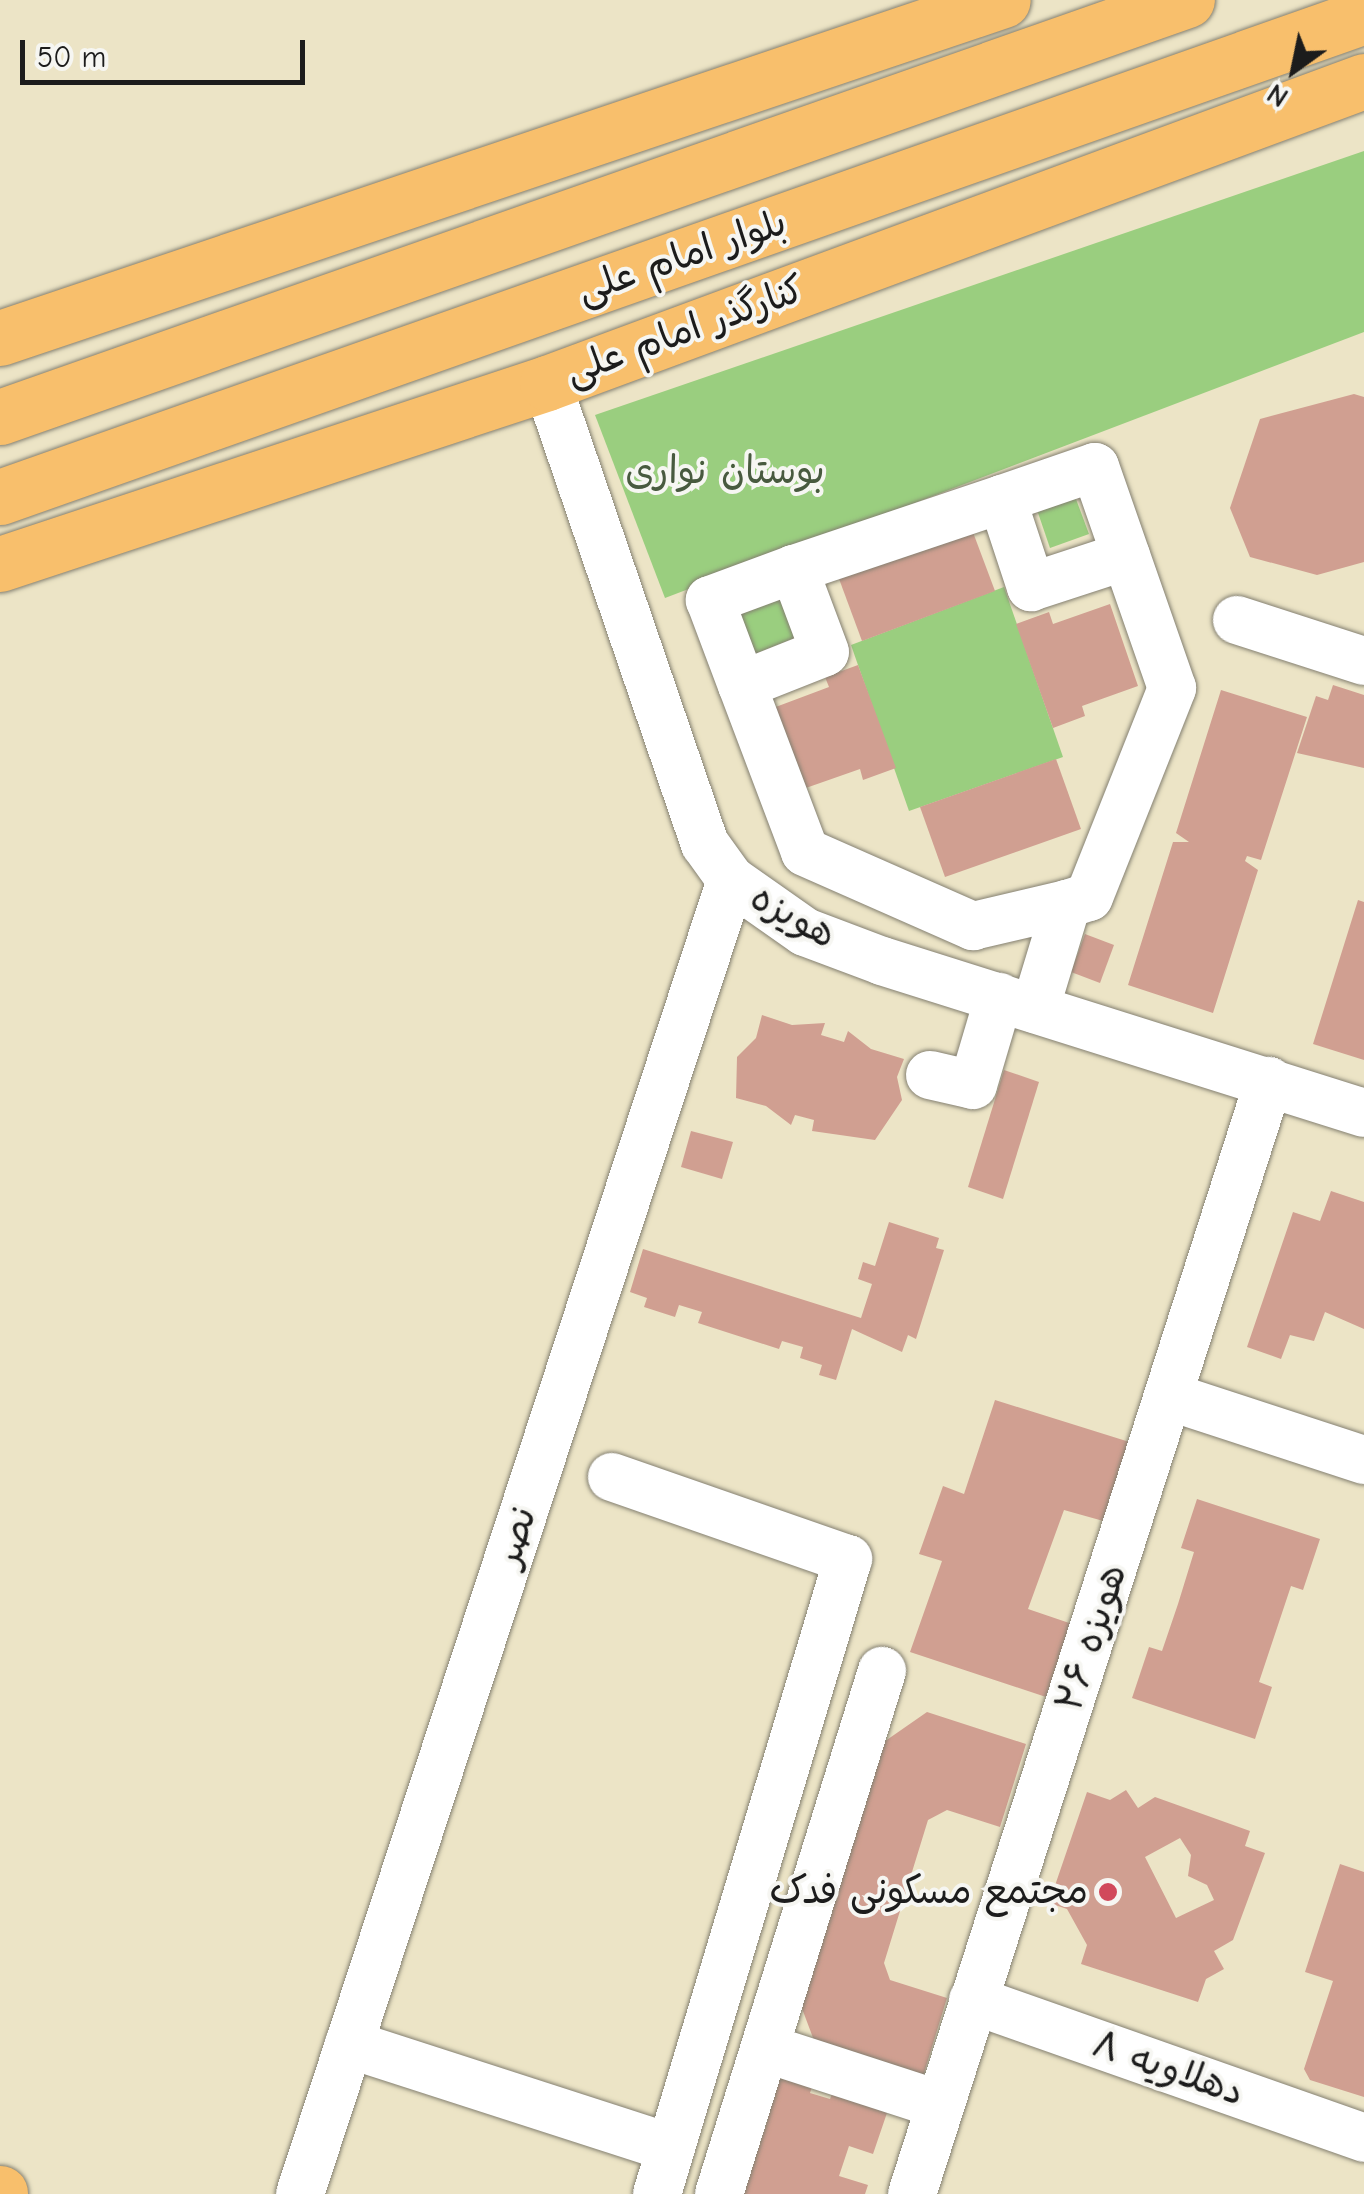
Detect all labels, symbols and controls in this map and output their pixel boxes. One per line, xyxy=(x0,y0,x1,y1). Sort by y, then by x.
scale bar xyxy=(25,20,310,82)
north arrow xyxy=(1244,20,1344,120)
text: 50 m xyxy=(37,40,106,75)
text: N xyxy=(1261,77,1294,114)
street label: بلوار امام علی xyxy=(571,200,793,314)
street label: کنارگذر امام علی xyxy=(559,267,811,395)
park label: بوستان نواری xyxy=(625,449,825,495)
street label: هویزه xyxy=(742,875,844,959)
street label: نصر xyxy=(485,1501,547,1573)
street label: هویزه ۲۶ xyxy=(1047,1559,1137,1717)
place label: مجتمع مسکونی فدک xyxy=(770,1869,1088,1915)
marker: مجتمع مسکونی فدک xyxy=(1097,1881,1119,1903)
street label: دهلاویه ۸ xyxy=(1086,2022,1250,2116)

